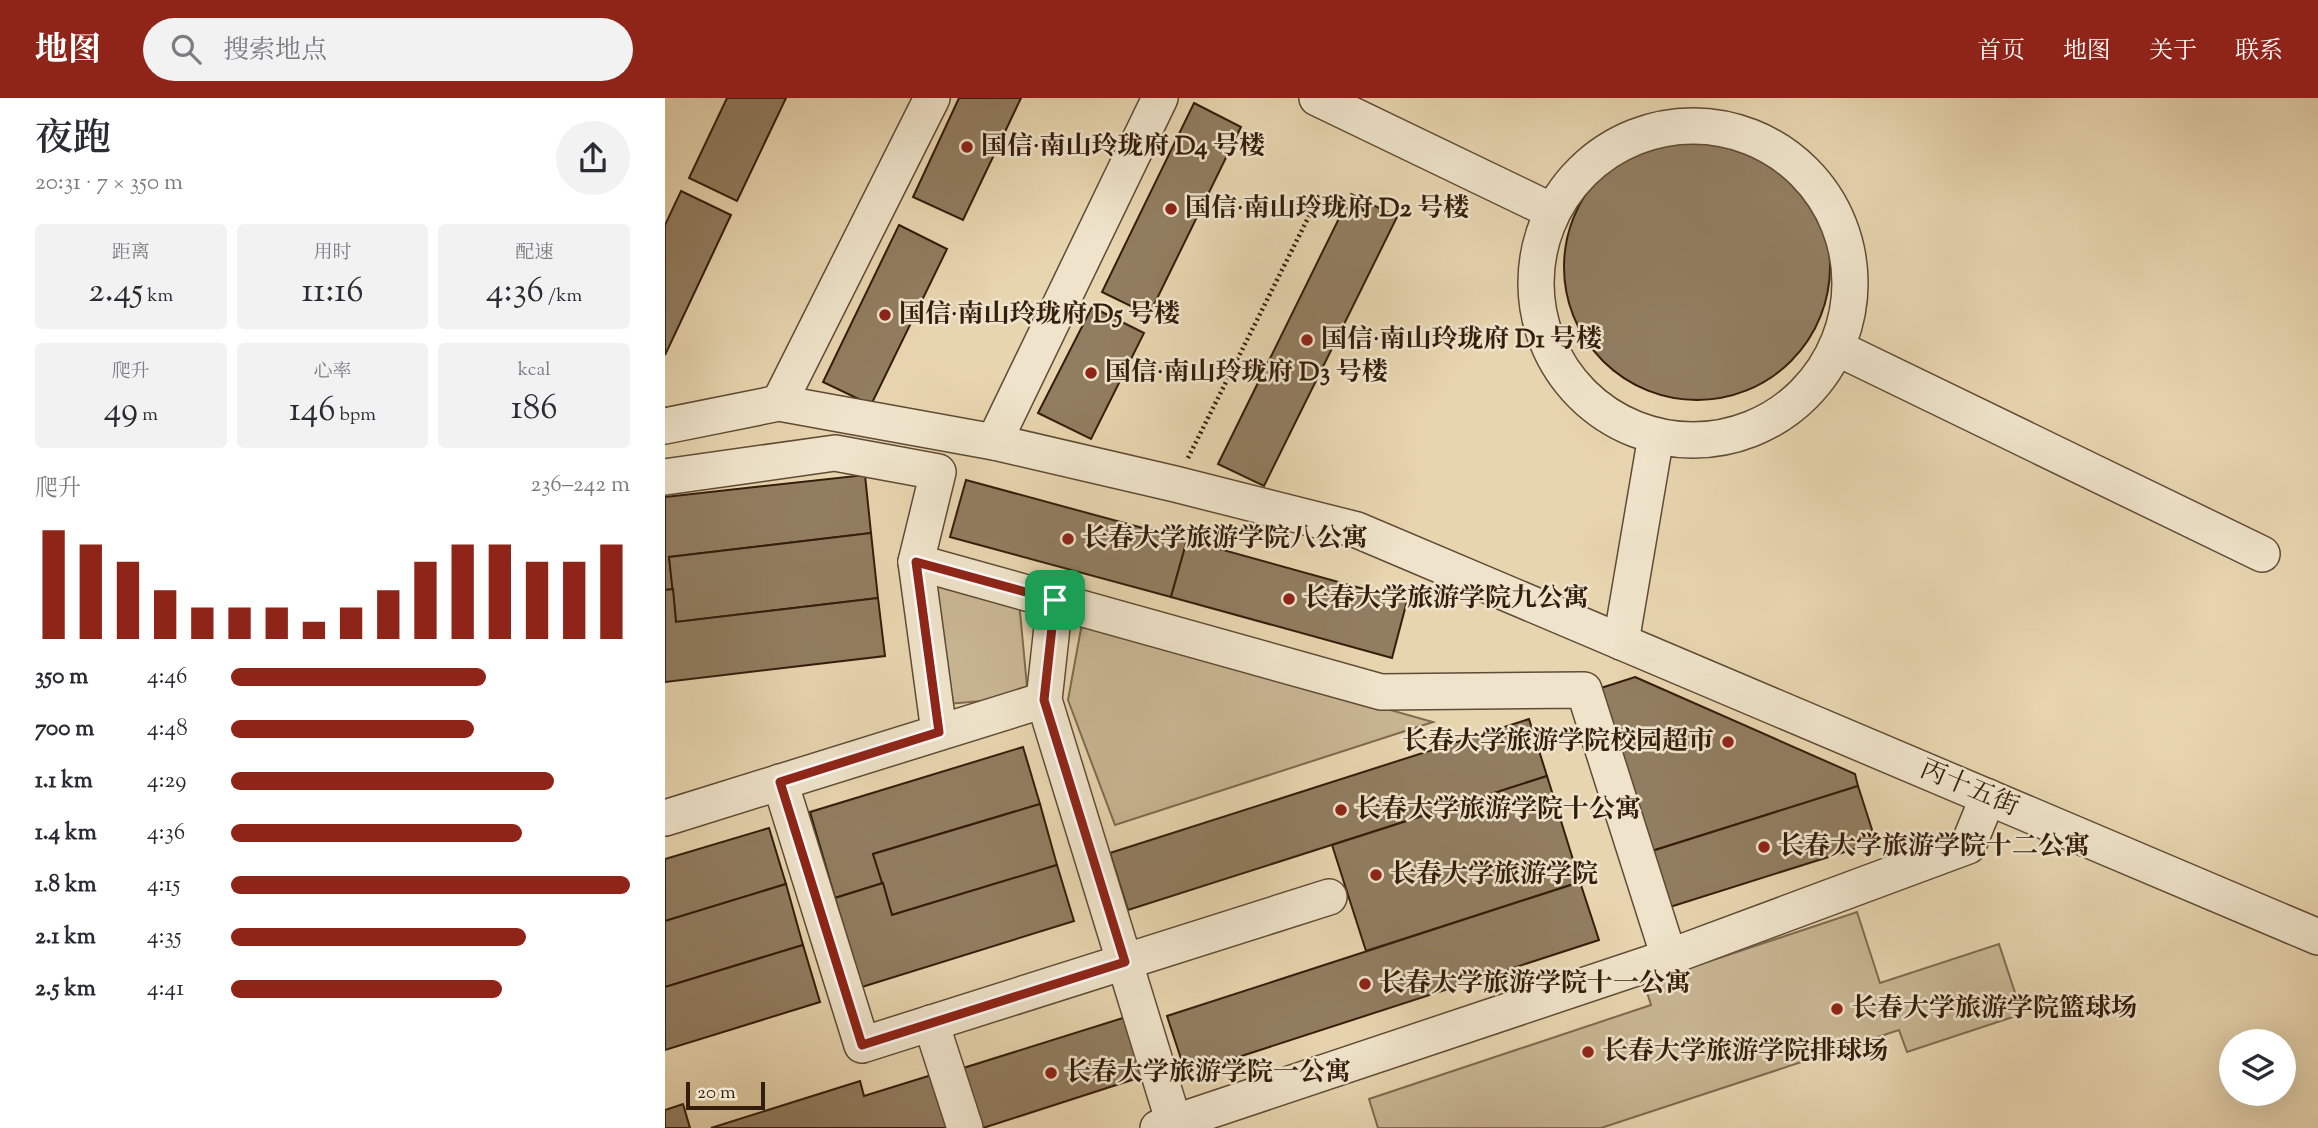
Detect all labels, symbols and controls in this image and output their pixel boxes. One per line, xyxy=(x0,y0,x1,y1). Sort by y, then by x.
search box xyxy=(143,18,633,81)
text: 地图 xyxy=(35,28,101,76)
icon: search xyxy=(167,30,205,68)
text: 搜索地点 xyxy=(223,33,327,70)
text: 首页 xyxy=(1977,35,2025,69)
text: 地图 xyxy=(2063,35,2111,69)
text: 关于 xyxy=(2149,35,2197,69)
text: 联系 xyxy=(2235,35,2283,69)
text: 夜跑 xyxy=(35,114,111,168)
button: share xyxy=(556,121,630,195)
place label: 国信·南山玲珑府 D4 号楼 xyxy=(981,129,1265,166)
marker: 国信·南山玲珑府 D4 号楼 xyxy=(959,139,975,155)
text: 20:31 · 7 × 350 m xyxy=(35,167,183,200)
place label: 国信·南山玲珑府 D2 号楼 xyxy=(1185,191,1469,228)
marker: 国信·南山玲珑府 D2 号楼 xyxy=(1163,201,1179,217)
text: 距离 xyxy=(112,240,150,267)
text: 用时 xyxy=(313,240,352,267)
text: 配速 xyxy=(515,240,553,267)
text: 2.45 xyxy=(88,267,143,318)
text: 11:16 xyxy=(301,267,364,318)
text: 4:36 xyxy=(486,267,544,318)
text: km xyxy=(143,283,173,310)
text: /km xyxy=(544,283,582,310)
place label: 国信·南山玲珑府 D5 号楼 xyxy=(899,297,1180,334)
marker: 国信·南山玲珑府 D5 号楼 xyxy=(877,307,893,323)
place label: 国信·南山玲珑府 D1 号楼 xyxy=(1321,322,1602,359)
marker: 国信·南山玲珑府 D1 号楼 xyxy=(1299,332,1315,348)
place label: 国信·南山玲珑府 D3 号楼 xyxy=(1105,355,1388,392)
text: kcal xyxy=(518,357,550,384)
text: 爬升 xyxy=(112,359,150,386)
text: 心率 xyxy=(313,359,352,386)
marker: 国信·南山玲珑府 D3 号楼 xyxy=(1083,365,1099,381)
text: 186 xyxy=(511,384,558,435)
text: 49 xyxy=(104,386,138,437)
text: 146 xyxy=(289,386,336,437)
text: m xyxy=(138,402,158,429)
text: bpm xyxy=(336,402,376,429)
text: 236–242 m xyxy=(530,469,630,502)
text: 爬升 xyxy=(35,473,81,506)
place label: 长春大学旅游学院八公寓 xyxy=(1082,521,1368,558)
marker: 长春大学旅游学院八公寓 xyxy=(1060,531,1076,547)
pin xyxy=(1025,570,1085,630)
icon: arrive xyxy=(1036,581,1074,619)
place label: 长春大学旅游学院九公寓 xyxy=(1303,581,1589,618)
marker: 长春大学旅游学院九公寓 xyxy=(1281,591,1297,607)
text: 350 m xyxy=(35,661,88,694)
text: 4:46 xyxy=(147,661,187,694)
text: 700 m xyxy=(35,713,94,746)
text: 4:48 xyxy=(147,713,188,746)
place label: 长春大学旅游学院校园超市 xyxy=(1402,724,1714,761)
marker: 长春大学旅游学院校园超市 xyxy=(1720,734,1736,750)
street label: 丙十五街 xyxy=(1914,752,2024,826)
text: 1.1 km xyxy=(35,765,93,798)
text: 4:29 xyxy=(147,765,187,798)
place label: 长春大学旅游学院十公寓 xyxy=(1355,792,1641,829)
marker: 长春大学旅游学院十公寓 xyxy=(1333,802,1349,818)
text: 1.4 km xyxy=(35,817,97,850)
text: 4:36 xyxy=(147,817,185,850)
place label: 长春大学旅游学院十二公寓 xyxy=(1778,829,2090,866)
marker: 长春大学旅游学院十二公寓 xyxy=(1756,839,1772,855)
place label: 长春大学旅游学院 xyxy=(1390,857,1598,894)
marker: 长春大学旅游学院 xyxy=(1368,867,1384,883)
text: 1.8 km xyxy=(35,869,97,902)
text: 4:15 xyxy=(147,869,180,902)
text: 2.1 km xyxy=(35,921,96,954)
text: 4:35 xyxy=(147,921,182,954)
place label: 长春大学旅游学院十一公寓 xyxy=(1379,966,1691,1003)
text: 2.5 km xyxy=(35,973,96,1006)
text: 4:41 xyxy=(147,973,184,1006)
marker: 长春大学旅游学院十一公寓 xyxy=(1357,976,1373,992)
place label: 长春大学旅游学院篮球场 xyxy=(1851,991,2137,1028)
marker: 长春大学旅游学院篮球场 xyxy=(1829,1001,1845,1017)
map controls xyxy=(2219,1029,2296,1106)
button: layers xyxy=(2219,1029,2296,1106)
place label: 长春大学旅游学院排球场 xyxy=(1602,1034,1888,1071)
marker: 长春大学旅游学院排球场 xyxy=(1580,1044,1596,1060)
place label: 长春大学旅游学院一公寓 xyxy=(1065,1055,1351,1092)
marker: 长春大学旅游学院一公寓 xyxy=(1043,1065,1059,1081)
scale bar xyxy=(686,1079,765,1111)
text: 20 m xyxy=(697,1080,736,1107)

